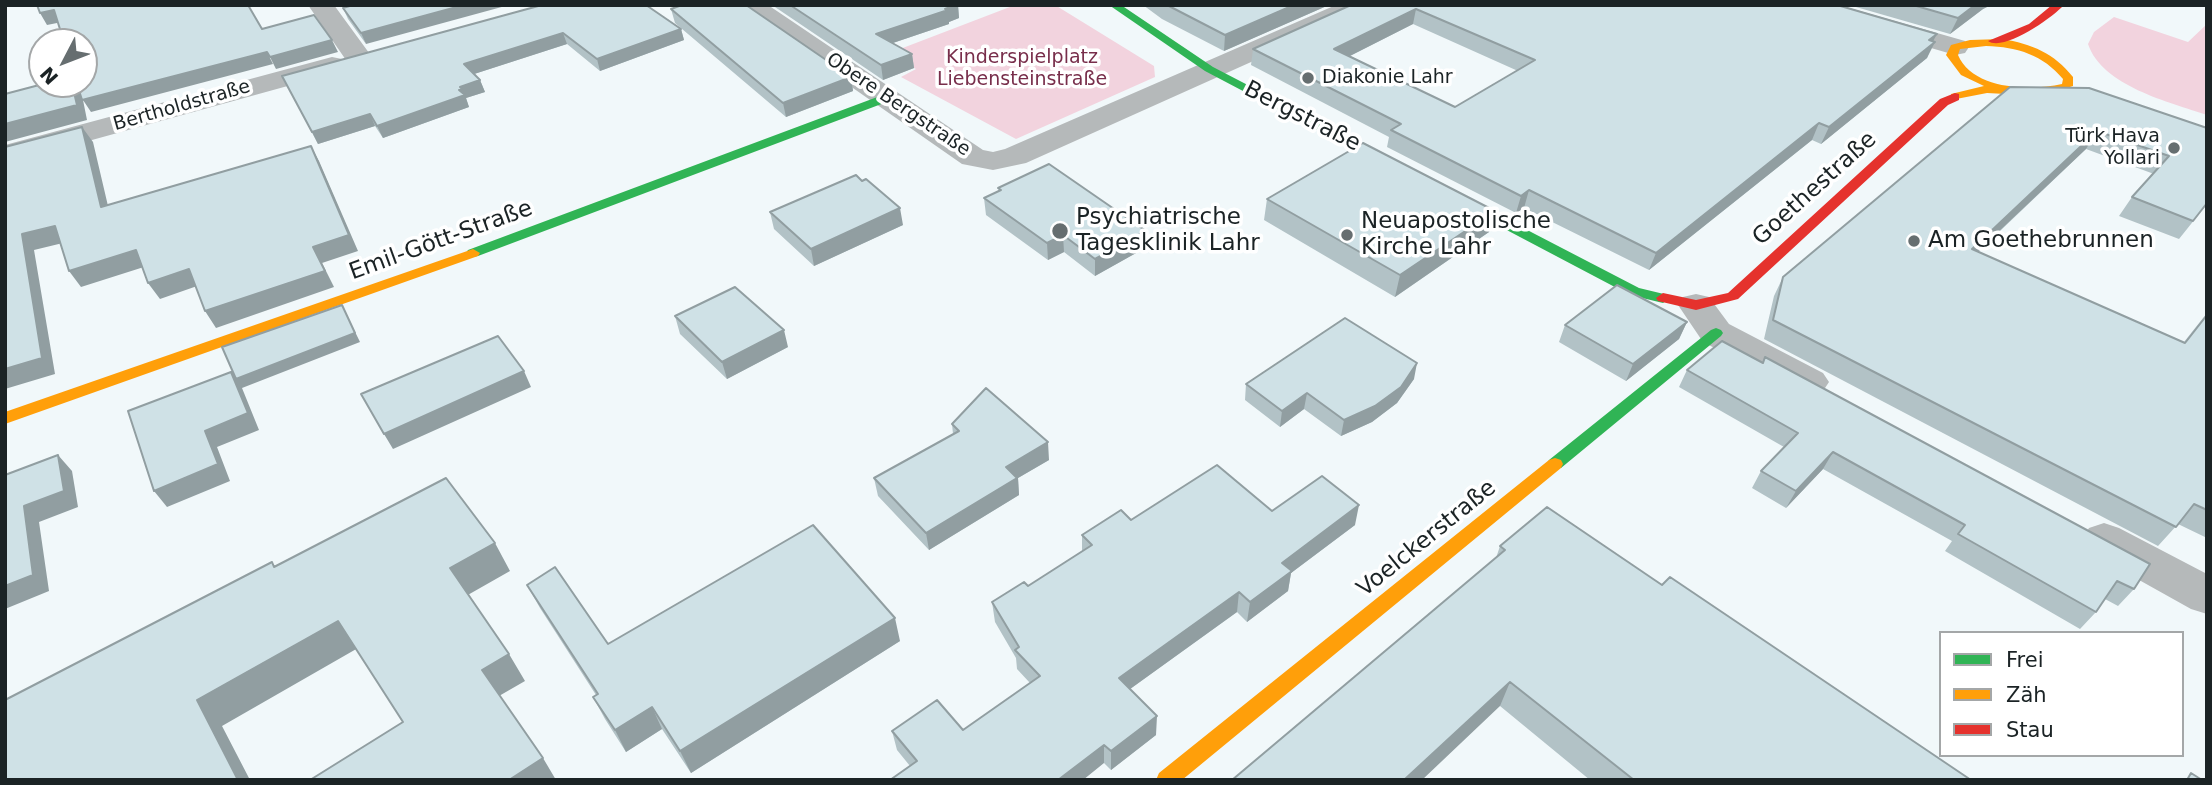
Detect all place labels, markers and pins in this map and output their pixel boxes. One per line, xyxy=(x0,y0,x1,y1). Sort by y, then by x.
place label: Diakonie Lahr xyxy=(1322,67,1453,89)
marker: Diakonie Lahr xyxy=(1300,70,1316,86)
place label: Türk Hava Yollari xyxy=(2065,126,2160,170)
marker: Türk Hava Yollari xyxy=(2166,140,2182,156)
place label: Psychiatrische Tagesklinik Lahr xyxy=(1076,204,1260,258)
place label: Neuapostolische Kirche Lahr xyxy=(1361,208,1551,262)
marker: Psychiatrische Tagesklinik Lahr xyxy=(1050,221,1070,241)
marker: Neuapostolische Kirche Lahr xyxy=(1339,227,1355,243)
place label: Am Goethebrunnen xyxy=(1928,227,2154,255)
marker: Am Goethebrunnen xyxy=(1906,233,1922,249)

